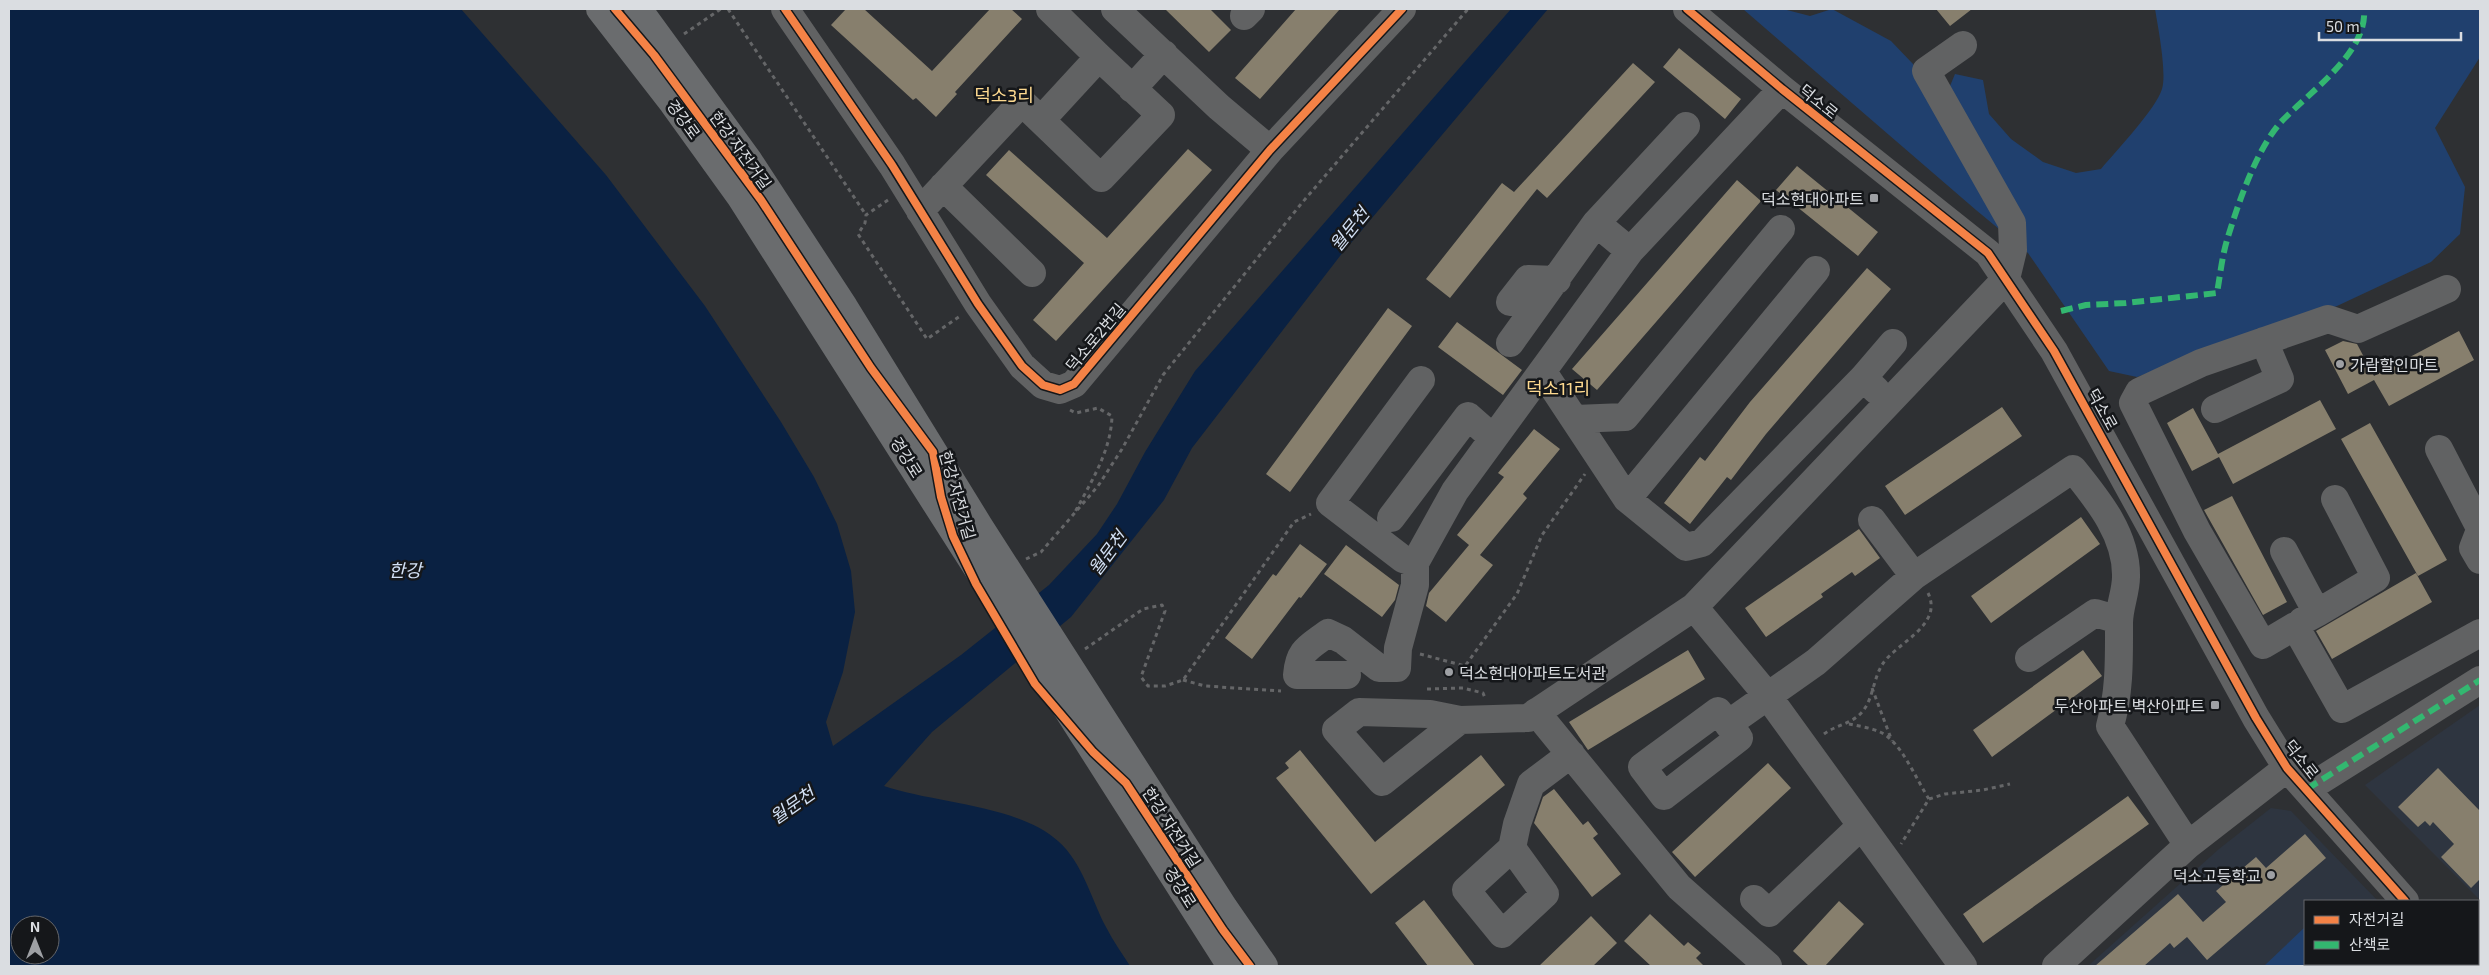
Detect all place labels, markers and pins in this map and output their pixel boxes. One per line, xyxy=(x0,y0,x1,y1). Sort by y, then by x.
place label: 덕소현대아파트 xyxy=(1761,189,1864,208)
marker: 덕소현대아파트 xyxy=(1868,192,1880,204)
place label: 가람할인마트 xyxy=(2350,355,2438,374)
marker: 가람할인마트 xyxy=(2334,358,2346,370)
place label: 덕소현대아파트도서관 xyxy=(1459,663,1606,682)
marker: 덕소현대아파트도서관 xyxy=(1443,666,1455,678)
place label: 두산아파트.벽산아파트 xyxy=(2054,696,2205,715)
marker: 두산아파트.벽산아파트 xyxy=(2209,699,2221,711)
place label: 덕소고등학교 xyxy=(2173,866,2261,885)
marker: 덕소고등학교 xyxy=(2265,869,2277,881)

